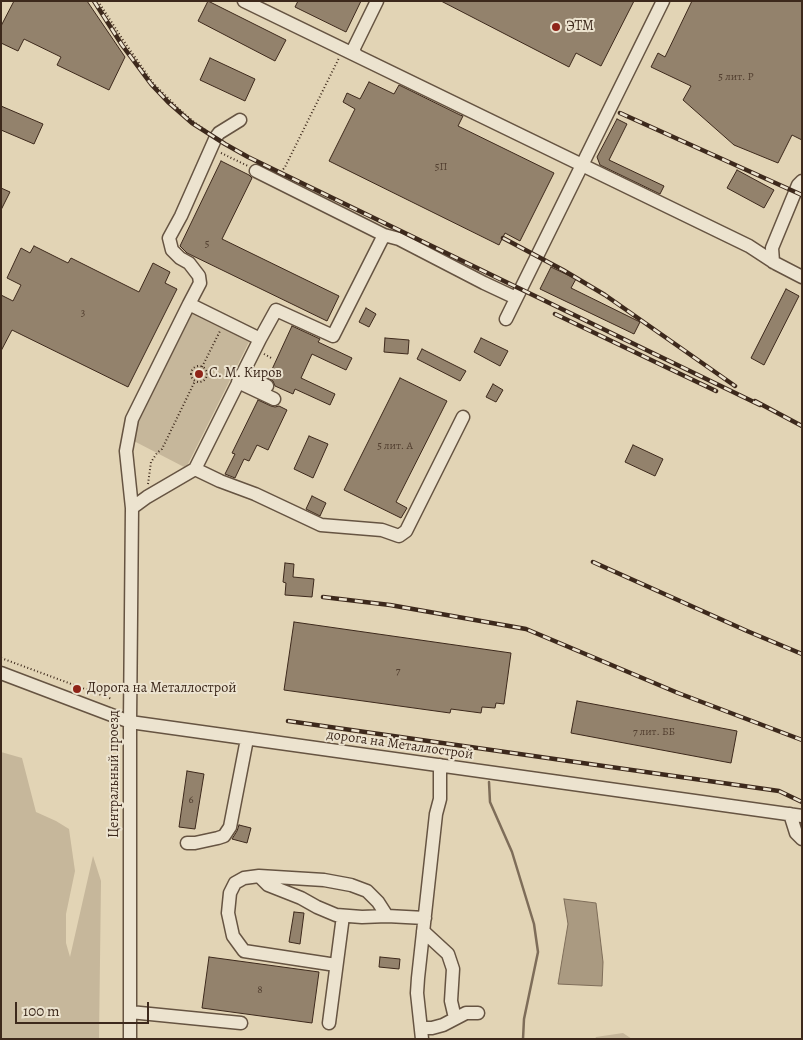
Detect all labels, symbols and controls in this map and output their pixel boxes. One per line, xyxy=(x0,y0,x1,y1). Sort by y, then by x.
place label: ЭТМ xyxy=(566,19,594,35)
marker: ЭТМ xyxy=(550,21,562,33)
house number: 5 лит. Р xyxy=(718,70,754,84)
house number: 5П xyxy=(435,160,447,174)
house number: 5 xyxy=(205,237,209,251)
house number: 3 xyxy=(81,306,85,320)
place label: С. М. Киров xyxy=(209,366,282,382)
marker: С. М. Киров xyxy=(193,368,205,380)
house number: 5 лит. А xyxy=(377,439,413,453)
house number: 7 xyxy=(396,664,400,678)
place label: Дорога на Металлострой xyxy=(87,681,236,697)
marker: Дорога на Металлострой xyxy=(71,683,83,695)
street label: Центральный проезд xyxy=(107,710,123,838)
house number: 7 лит. ББ xyxy=(633,725,675,739)
street label: дорога на Металлострой xyxy=(326,726,474,764)
house number: 6 xyxy=(188,793,194,807)
house number: 8 xyxy=(257,983,263,997)
scale bar xyxy=(18,992,151,1024)
text: 100 m xyxy=(23,1001,60,1021)

